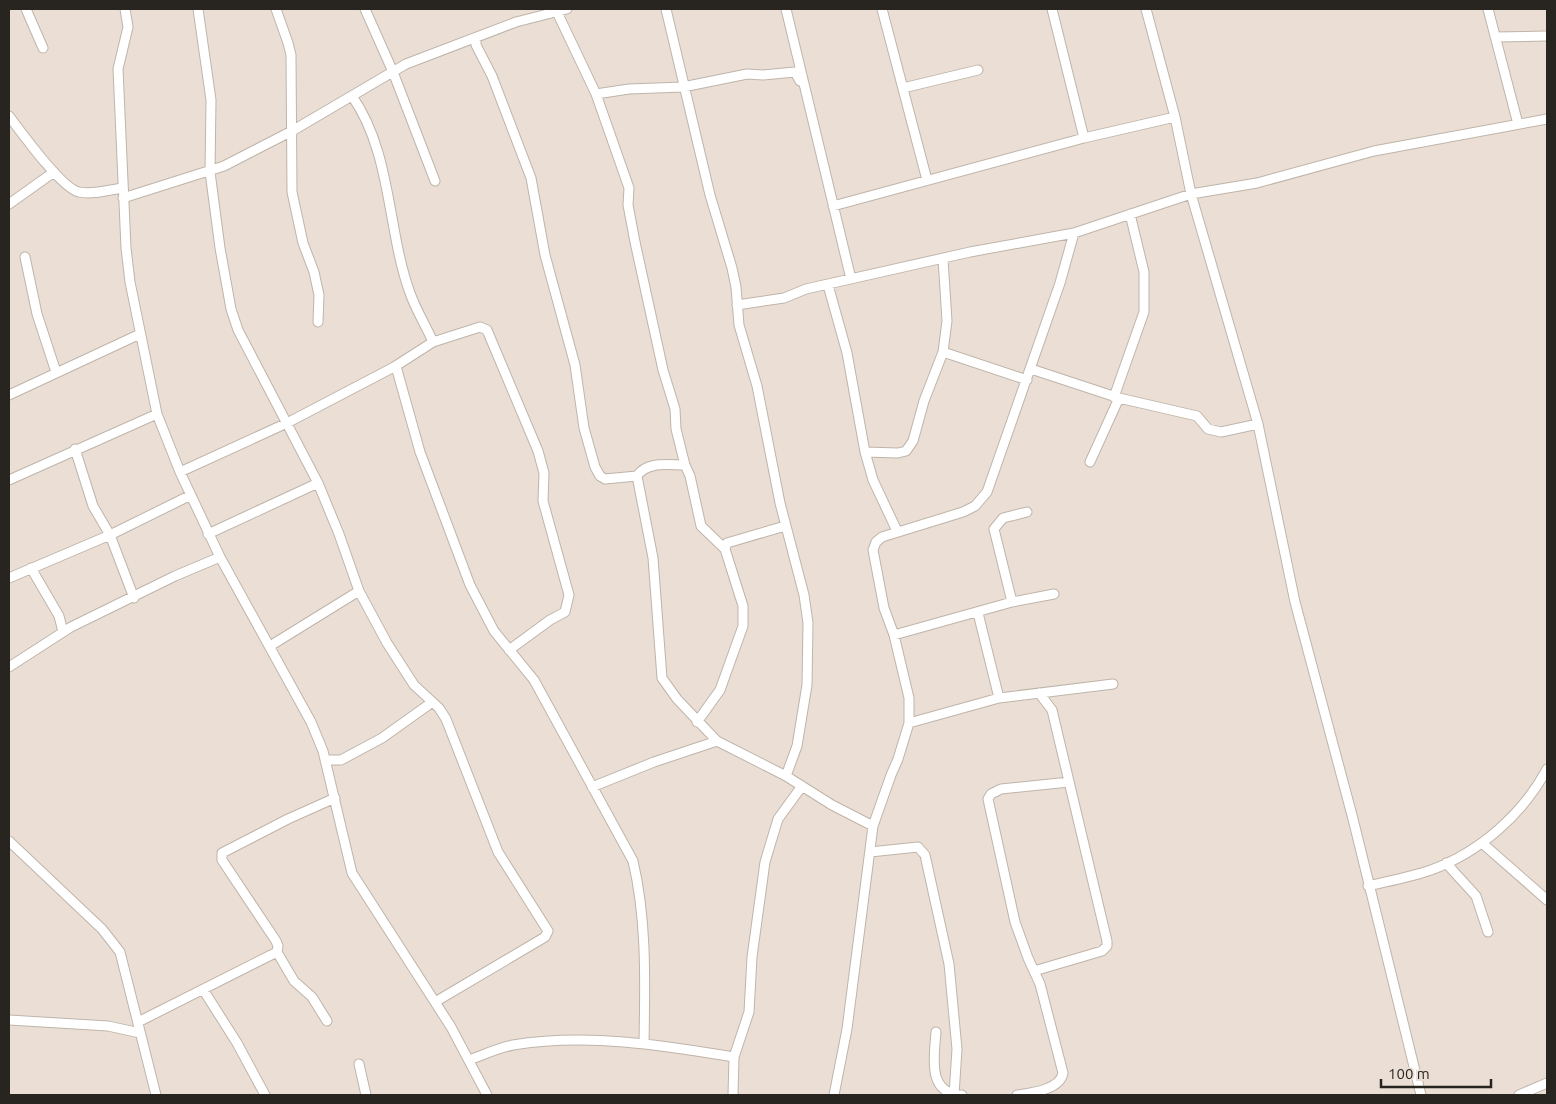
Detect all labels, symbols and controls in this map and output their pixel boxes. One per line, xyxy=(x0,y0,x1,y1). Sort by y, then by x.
scale bar xyxy=(1381,1056,1491,1088)
text: 100 m xyxy=(1388,1065,1430,1082)

